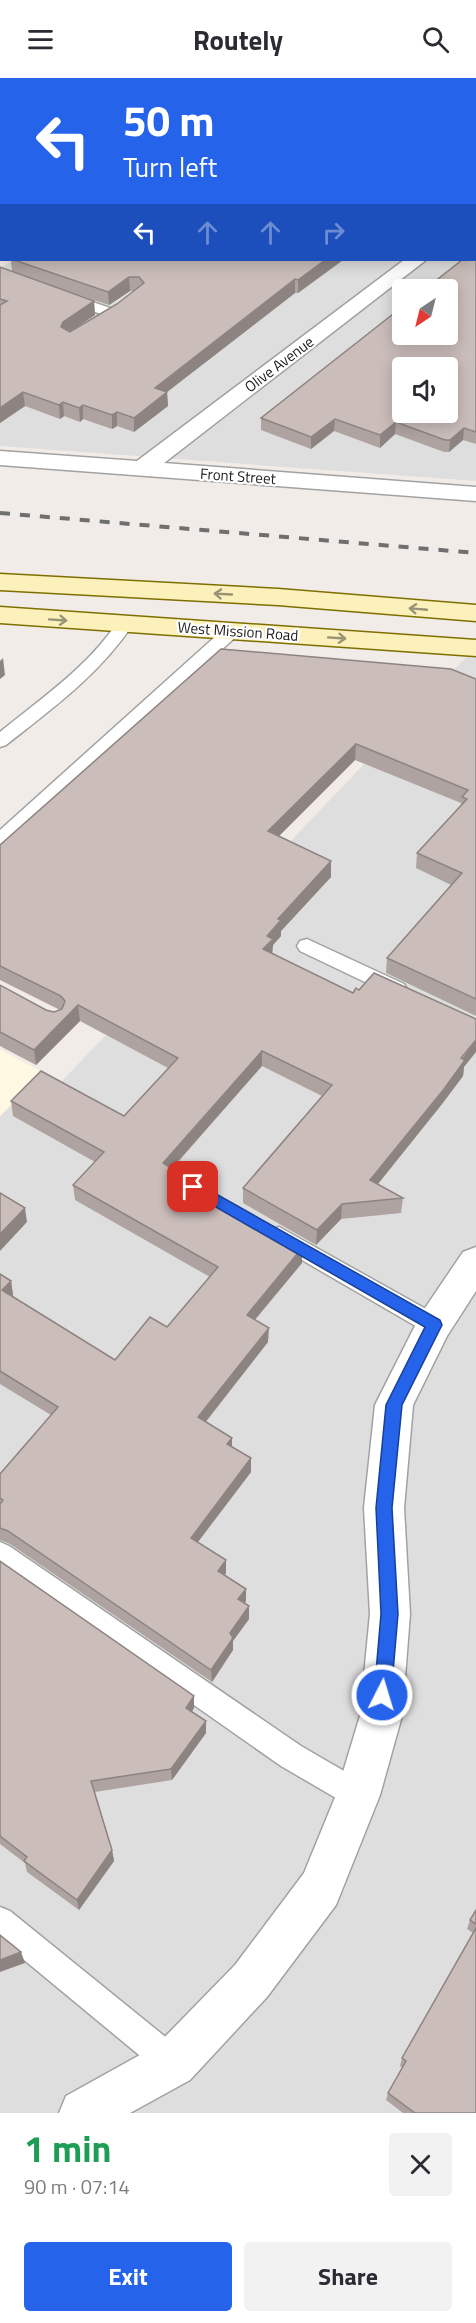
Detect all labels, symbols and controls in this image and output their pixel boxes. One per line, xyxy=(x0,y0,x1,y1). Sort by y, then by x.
text: Routely xyxy=(193,19,283,60)
icon: menu xyxy=(24,23,57,56)
icon: search xyxy=(419,23,452,56)
text: 50 m xyxy=(123,88,215,152)
icon: left xyxy=(24,102,102,180)
text: Turn left xyxy=(123,146,217,187)
icon: left xyxy=(128,216,161,249)
icon: ahead xyxy=(191,216,224,249)
icon: ahead xyxy=(254,216,287,249)
icon: right xyxy=(317,216,350,249)
north arrow xyxy=(392,279,458,345)
map controls xyxy=(392,279,458,423)
street label: Olive Avenue xyxy=(240,330,318,398)
button: sound xyxy=(392,357,458,423)
street label: Front Street xyxy=(199,462,277,490)
one-way arrow xyxy=(214,589,234,600)
one-way arrow xyxy=(408,603,428,614)
one-way arrow xyxy=(48,614,68,625)
street label: West Mission Road xyxy=(177,615,299,647)
one-way arrow xyxy=(326,632,346,643)
pin xyxy=(167,1161,218,1212)
icon: arrive xyxy=(176,1170,209,1203)
position arrow xyxy=(350,1663,414,1727)
text: 1 min xyxy=(24,2121,111,2176)
button: close xyxy=(389,2133,452,2196)
text: 90 m · 07:14 xyxy=(24,2171,130,2202)
button: Exit xyxy=(24,2242,232,2311)
button: Share xyxy=(244,2242,452,2311)

